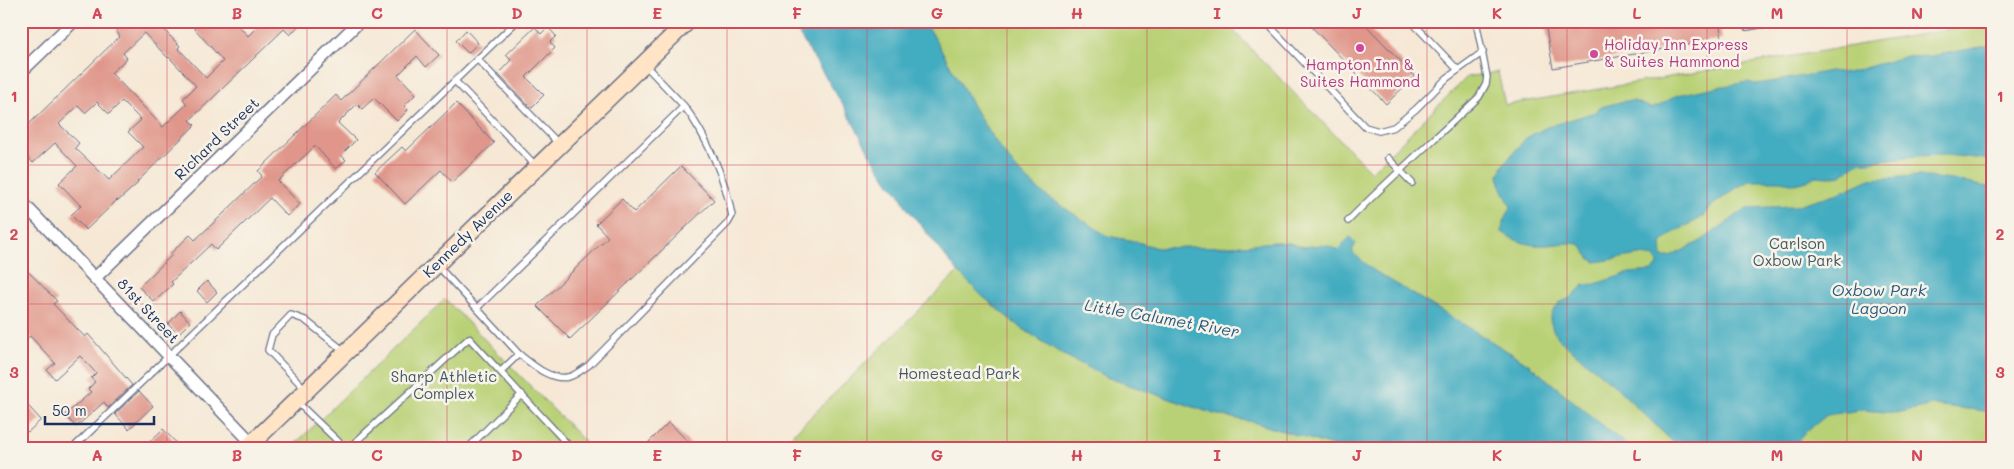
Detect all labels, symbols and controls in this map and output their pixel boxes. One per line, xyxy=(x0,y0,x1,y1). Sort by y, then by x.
text: A xyxy=(91,2,103,23)
text: B xyxy=(232,2,242,23)
text: C xyxy=(371,2,383,23)
text: D xyxy=(511,2,523,23)
text: E xyxy=(652,2,662,23)
text: F xyxy=(792,2,802,23)
text: G xyxy=(931,2,943,23)
text: H xyxy=(1071,2,1083,23)
text: I xyxy=(1213,2,1221,23)
text: J xyxy=(1352,2,1362,23)
text: K xyxy=(1492,2,1502,23)
text: L xyxy=(1632,2,1642,23)
text: M xyxy=(1771,2,1783,23)
text: N xyxy=(1911,2,1923,23)
place label: Holiday Inn Express & Suites Hammond xyxy=(1604,34,1748,71)
marker: Hampton Inn & Suites Hammond xyxy=(1354,42,1366,54)
marker: Holiday Inn Express & Suites Hammond xyxy=(1588,48,1600,60)
place label: Hampton Inn & Suites Hammond xyxy=(1300,54,1420,91)
text: 1 xyxy=(10,85,18,106)
text: 1 xyxy=(1996,85,2004,106)
street label: Richard Street xyxy=(170,93,263,184)
street label: Kennedy Avenue xyxy=(418,185,517,282)
text: 2 xyxy=(10,223,19,244)
text: 2 xyxy=(1996,223,2005,244)
park label: Carlson Oxbow Park xyxy=(1753,233,1841,270)
street label: 81st Street xyxy=(113,273,184,347)
water label: Oxbow Park Lagoon xyxy=(1832,279,1927,318)
water label: Little Calumet River xyxy=(1083,294,1241,341)
text: 3 xyxy=(9,361,19,382)
text: 3 xyxy=(1995,361,2005,382)
park label: Homestead Park xyxy=(898,363,1020,383)
park label: Sharp Athletic Complex xyxy=(391,366,497,403)
scale bar xyxy=(45,394,154,426)
text: 50 m xyxy=(52,400,87,420)
text: A xyxy=(91,444,103,465)
text: B xyxy=(232,444,242,465)
text: C xyxy=(371,444,383,465)
text: D xyxy=(511,444,523,465)
text: E xyxy=(652,444,662,465)
text: F xyxy=(792,444,802,465)
text: G xyxy=(931,444,943,465)
text: H xyxy=(1071,444,1083,465)
text: I xyxy=(1213,444,1221,465)
text: J xyxy=(1352,444,1362,465)
text: K xyxy=(1492,444,1502,465)
text: L xyxy=(1632,444,1642,465)
text: M xyxy=(1771,444,1783,465)
text: N xyxy=(1911,444,1923,465)

